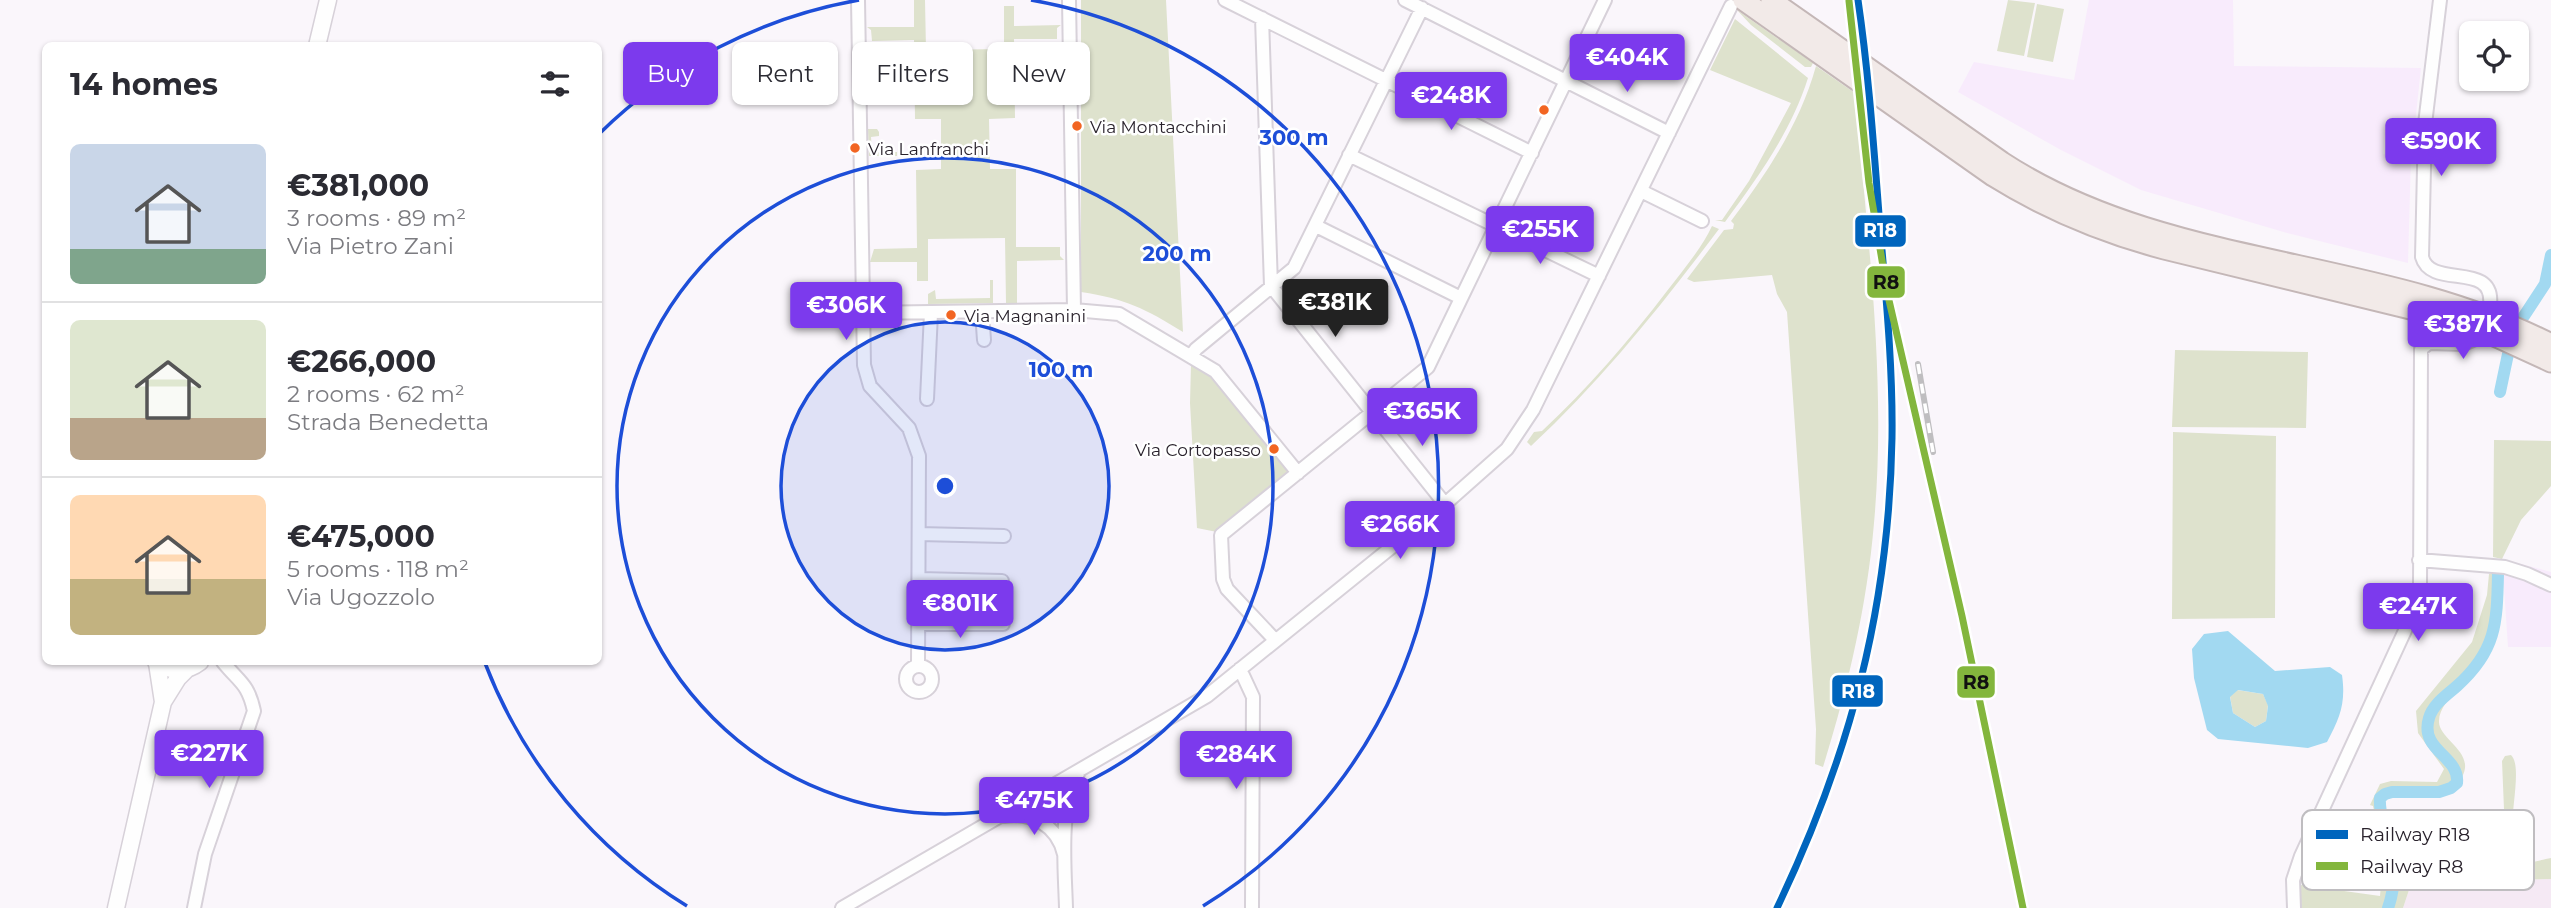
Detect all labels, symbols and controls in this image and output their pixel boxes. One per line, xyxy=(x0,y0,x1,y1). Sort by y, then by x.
map controls xyxy=(2459,21,2529,91)
button: locate xyxy=(2459,21,2529,91)
pin: €404K xyxy=(1578,34,1676,94)
chip: Buy xyxy=(623,42,718,105)
chip: Rent xyxy=(732,42,838,105)
chip: Filters xyxy=(852,42,973,105)
chip: New xyxy=(987,42,1090,105)
text: €404K xyxy=(1586,43,1668,71)
icon: filters xyxy=(536,65,574,103)
text: 14 homes xyxy=(70,66,218,103)
pin: €248K xyxy=(1402,72,1500,132)
text: €248K xyxy=(1411,81,1491,109)
unlabelled marker xyxy=(1537,103,1551,117)
place label: Via Montacchini xyxy=(1090,117,1227,137)
pin: €590K xyxy=(2392,118,2490,178)
marker: Via Montacchini xyxy=(1070,119,1084,133)
text: 300 m xyxy=(1259,125,1328,150)
text: €590K xyxy=(2401,127,2481,155)
place label: Via Lanfranchi xyxy=(868,139,989,159)
marker: Via Lanfranchi xyxy=(848,141,862,155)
text: €381,000 xyxy=(287,167,429,204)
icon: home xyxy=(126,172,210,256)
text: 3 rooms · 89 m² xyxy=(287,204,466,232)
pin: €255K xyxy=(1491,206,1589,266)
line badge: R18 xyxy=(1854,214,1907,248)
text: €255K xyxy=(1502,215,1578,243)
text: R18 xyxy=(1863,219,1897,242)
text: Via Pietro Zani xyxy=(287,232,454,260)
text: 200 m xyxy=(1143,241,1211,266)
line badge: R8 xyxy=(1866,265,1906,299)
text: R8 xyxy=(1873,271,1899,294)
pin: €381K xyxy=(1286,280,1384,339)
pin: €306K xyxy=(797,282,895,342)
text: €381K xyxy=(1298,288,1372,316)
text: €306K xyxy=(806,291,886,319)
pin: €387K xyxy=(2414,302,2512,361)
place label: Via Magnanini xyxy=(964,306,1086,326)
marker: Via Magnanini xyxy=(944,308,958,322)
text: €387K xyxy=(2424,310,2502,338)
text: €266,000 xyxy=(287,343,436,380)
icon: home xyxy=(126,348,210,432)
text: 100 m xyxy=(1029,357,1093,382)
text: 2 rooms · 62 m² xyxy=(287,380,465,408)
pin: €365K xyxy=(1373,388,1471,448)
text: €365K xyxy=(1383,397,1461,425)
text: Strada Benedetta xyxy=(287,408,489,436)
place label: Via Cortopasso xyxy=(1135,440,1261,460)
marker: Via Cortopasso xyxy=(1267,442,1281,456)
centre of rings xyxy=(933,474,957,498)
pin: €266K xyxy=(1351,502,1449,561)
text: €266K xyxy=(1361,510,1439,538)
text: €475,000 xyxy=(287,518,435,555)
icon: home xyxy=(126,523,210,607)
text: 5 rooms · 118 m² xyxy=(287,555,469,583)
pin: €801K xyxy=(911,580,1009,640)
text: Via Ugozzolo xyxy=(287,583,435,611)
pin: €247K xyxy=(2369,584,2467,643)
text: €801K xyxy=(922,589,998,617)
text: €247K xyxy=(2379,592,2457,620)
line badge: R8 xyxy=(1956,665,1996,699)
text: R8 xyxy=(1963,671,1989,694)
line badge: R18 xyxy=(1831,674,1884,708)
text: R18 xyxy=(1841,680,1875,703)
pin: €227K xyxy=(160,730,258,790)
pin: €284K xyxy=(1187,732,1285,791)
text: €227K xyxy=(171,739,248,767)
text: €284K xyxy=(1196,740,1276,768)
pin: €475K xyxy=(985,778,1083,837)
text: €475K xyxy=(995,786,1073,814)
legend xyxy=(2302,810,2534,890)
text: Railway R18 xyxy=(2360,823,2470,846)
text: Railway R8 xyxy=(2360,855,2463,878)

